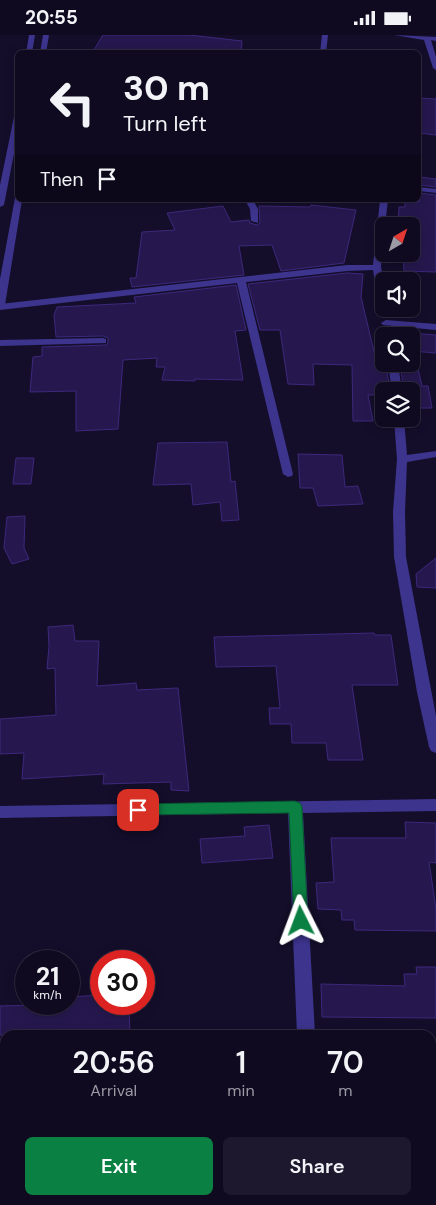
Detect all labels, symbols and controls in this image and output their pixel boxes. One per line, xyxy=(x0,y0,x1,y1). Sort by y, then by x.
text: 20:55 xyxy=(25,5,78,30)
text: 30 m xyxy=(123,65,210,111)
icon: left xyxy=(40,70,105,135)
text: Turn left xyxy=(123,109,207,138)
icon: arrive xyxy=(93,165,121,193)
text: Then xyxy=(40,167,83,192)
north arrow xyxy=(375,217,420,263)
map controls xyxy=(375,217,420,427)
button: sound xyxy=(375,272,420,317)
button: search xyxy=(375,327,420,372)
button: layers xyxy=(375,382,420,427)
pin xyxy=(117,789,159,831)
icon: arrive xyxy=(124,796,152,824)
position arrow xyxy=(274,894,326,946)
speed limit sign: 30 xyxy=(90,950,155,1015)
text: 21 xyxy=(36,960,59,993)
text: km/h xyxy=(33,987,62,1003)
text: 20:56 xyxy=(72,1043,155,1082)
text: 1 xyxy=(236,1043,246,1082)
text: 70 xyxy=(327,1043,364,1082)
text: Arrival xyxy=(90,1080,137,1101)
text: min xyxy=(227,1080,255,1101)
text: m xyxy=(338,1080,352,1101)
button: Exit xyxy=(25,1137,213,1195)
button: Share xyxy=(223,1137,411,1195)

